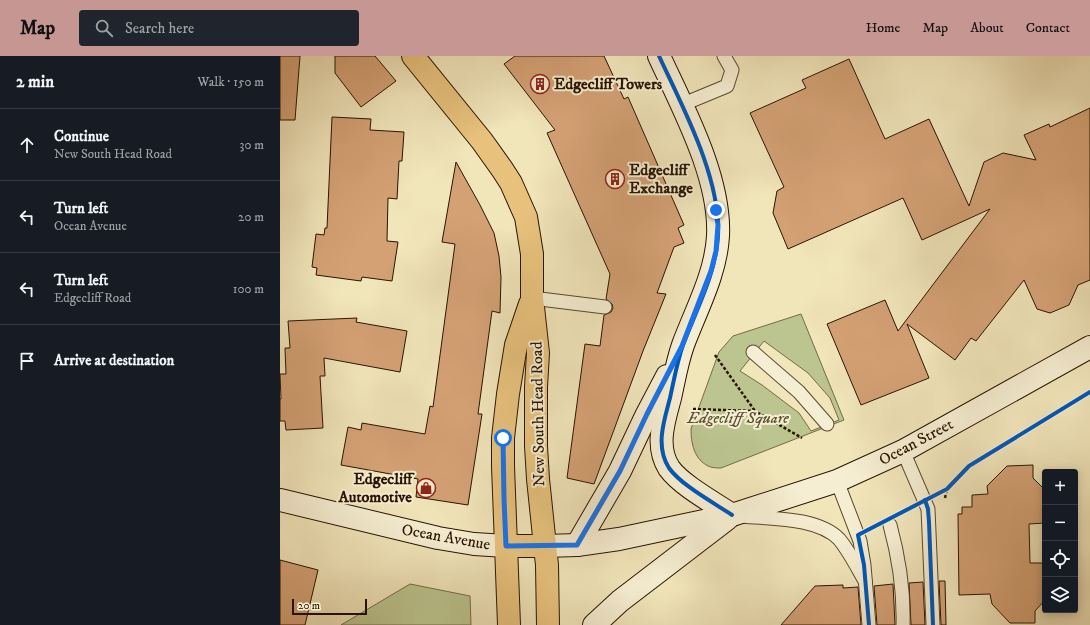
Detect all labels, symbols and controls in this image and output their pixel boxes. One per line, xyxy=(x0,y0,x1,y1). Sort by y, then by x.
search box xyxy=(79,10,359,46)
text: Map xyxy=(20,17,55,40)
icon: search xyxy=(93,17,115,39)
text: Search here xyxy=(125,19,194,38)
text: Home xyxy=(866,19,900,37)
text: Map xyxy=(922,19,948,37)
text: About xyxy=(970,19,1004,37)
text: Contact xyxy=(1026,19,1070,37)
text: 2 min xyxy=(16,71,54,93)
building icon: Edgecliff Towers xyxy=(529,73,551,95)
text: Walk · 150 m xyxy=(198,74,264,90)
place label: Edgecliff Towers xyxy=(554,74,663,94)
text: Continue xyxy=(54,127,109,146)
icon: ahead xyxy=(16,134,38,156)
text: 30 m xyxy=(240,137,264,153)
text: New South Head Road xyxy=(54,146,172,162)
place label: Edgecliff Exchange xyxy=(629,160,693,198)
building icon: Edgecliff Exchange xyxy=(604,168,626,190)
text: Turn left xyxy=(54,199,108,218)
route end xyxy=(707,201,725,219)
icon: left xyxy=(16,206,38,228)
text: 20 m xyxy=(238,209,264,225)
text: Ocean Avenue xyxy=(54,218,127,234)
text: Turn left xyxy=(54,271,108,290)
icon: left xyxy=(16,278,38,300)
text: 100 m xyxy=(233,281,264,297)
text: Edgecliff Road xyxy=(54,290,131,306)
street label: New South Head Road xyxy=(527,341,549,487)
icon: arrive xyxy=(16,350,38,372)
text: Arrive at destination xyxy=(54,351,174,370)
park label: Edgecliff Square xyxy=(686,408,789,428)
street label: Ocean Street xyxy=(875,414,957,470)
route start xyxy=(494,429,512,447)
place label: Edgecliff Automotive xyxy=(338,469,415,507)
map controls xyxy=(1042,469,1078,613)
button: + xyxy=(1042,469,1078,505)
shop icon: Edgecliff Automotive xyxy=(415,477,437,499)
button: − xyxy=(1042,505,1078,541)
street label: Ocean Avenue xyxy=(400,519,492,555)
button: locate xyxy=(1042,541,1078,577)
button: layers xyxy=(1042,577,1078,613)
scale bar xyxy=(292,597,367,616)
text: 20 m xyxy=(298,599,320,613)

